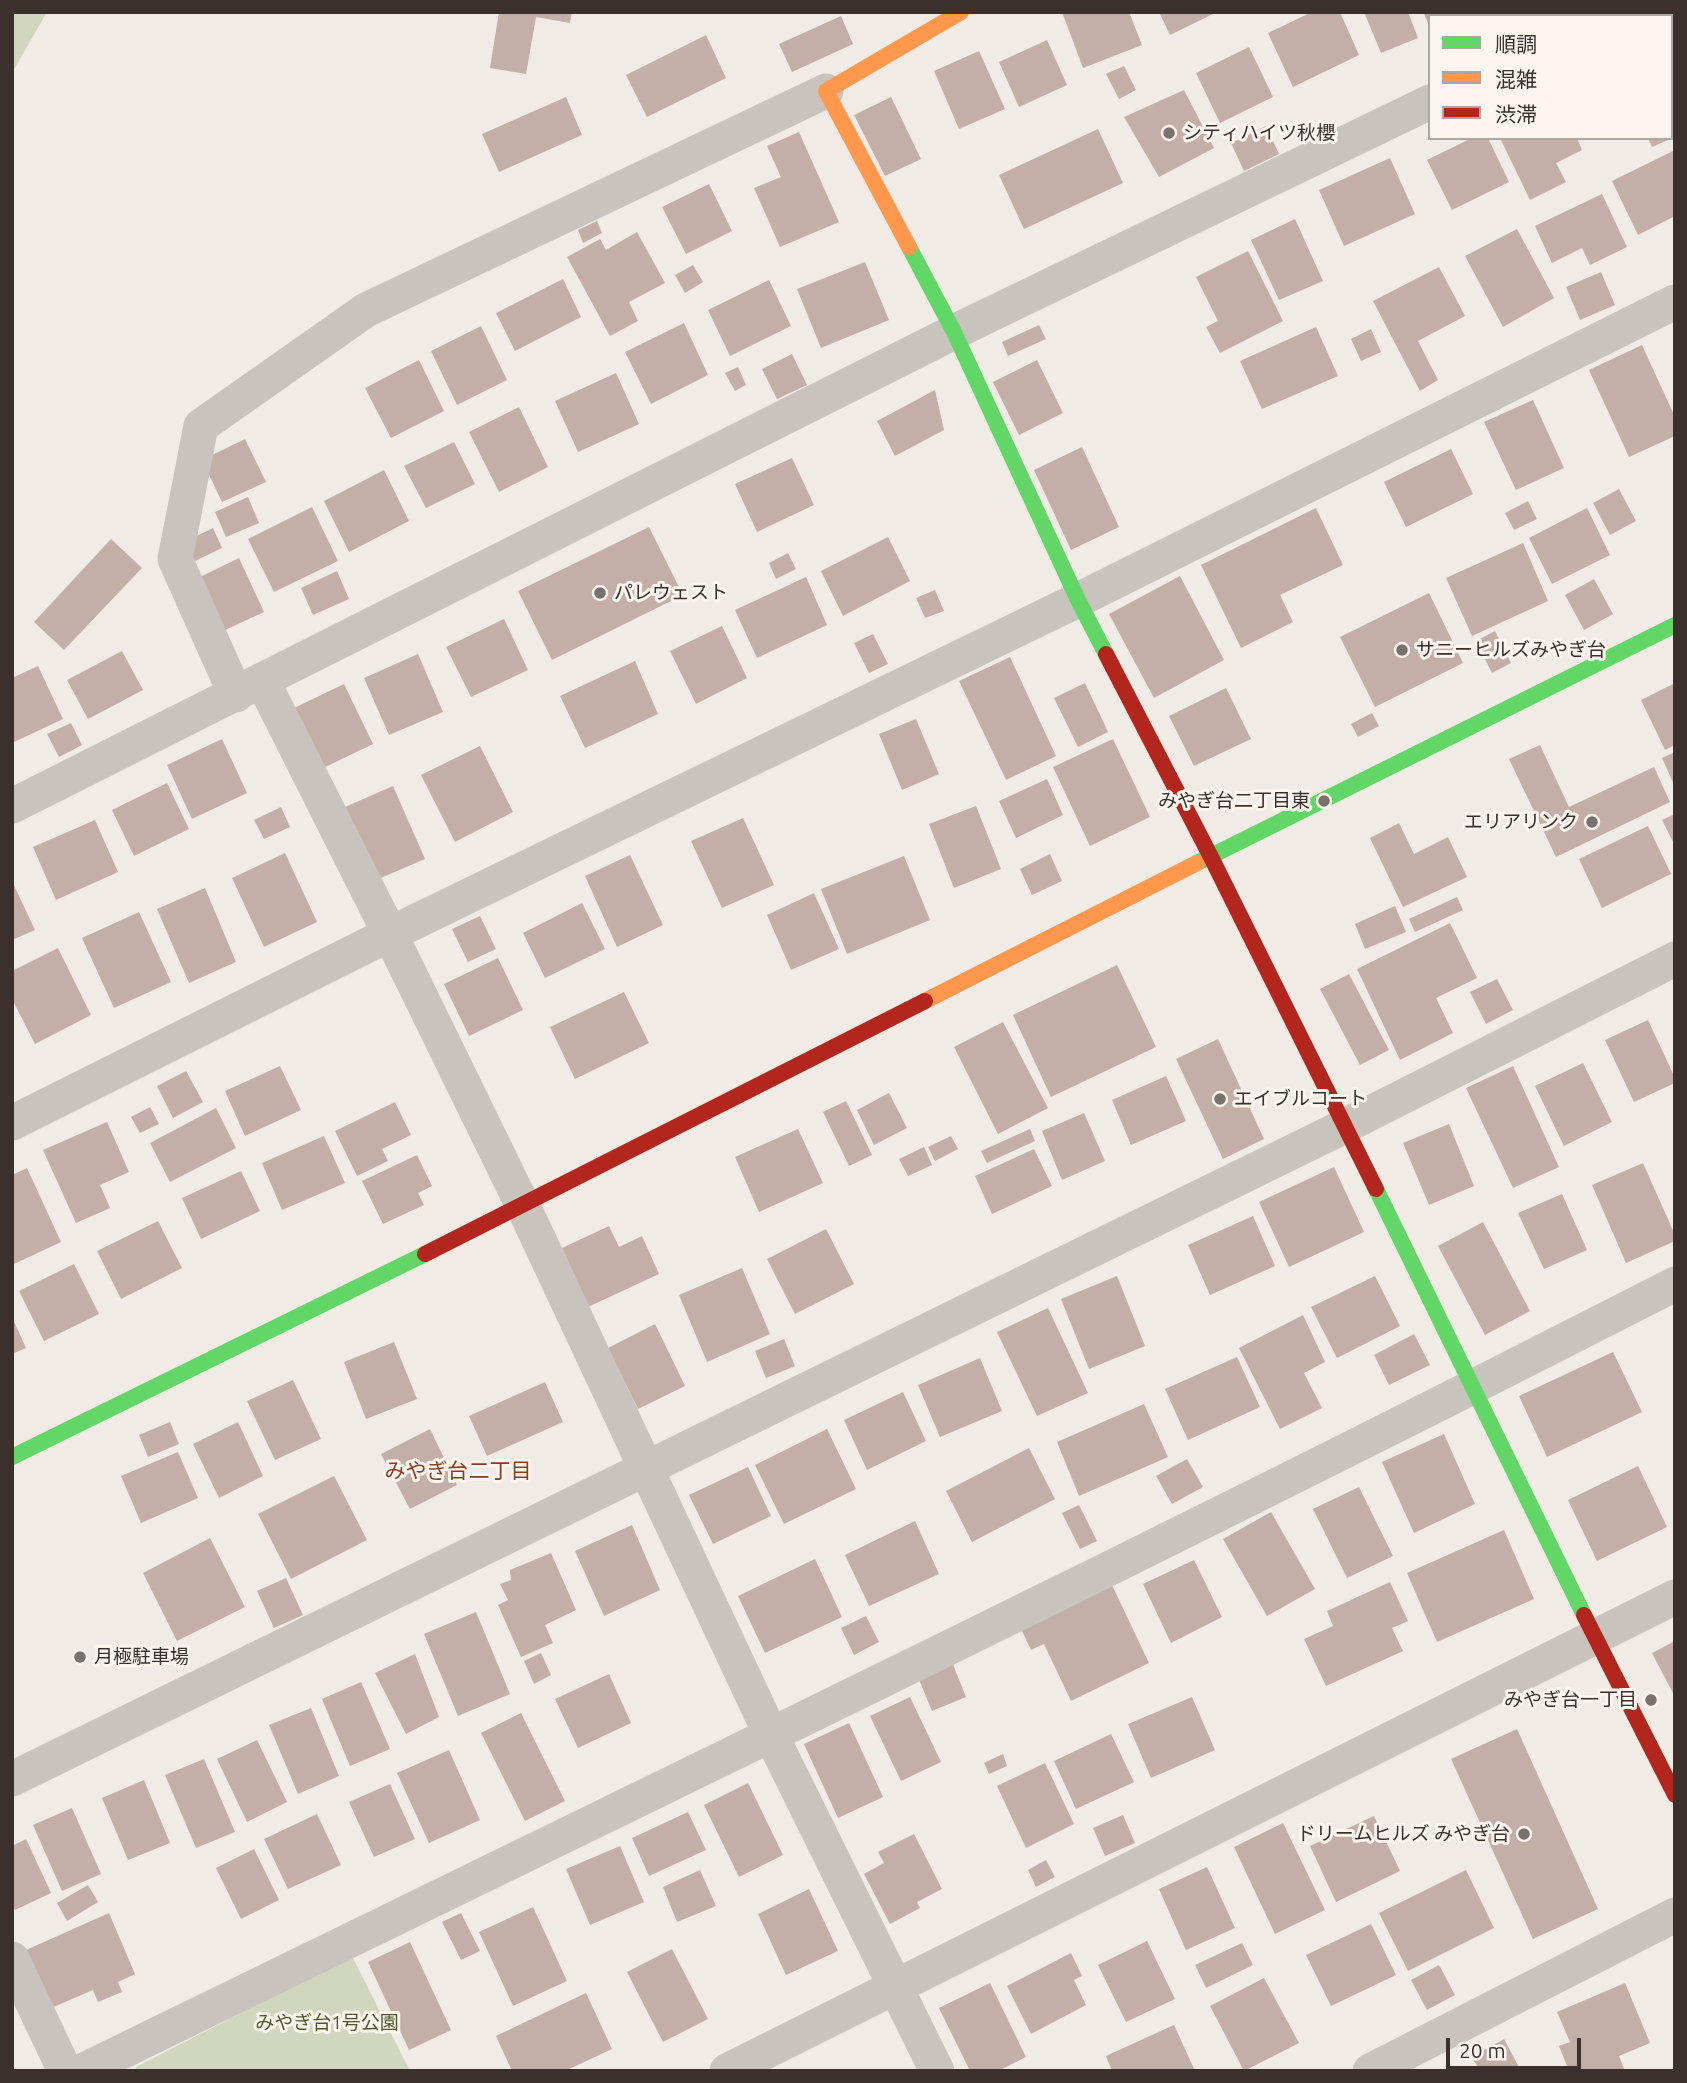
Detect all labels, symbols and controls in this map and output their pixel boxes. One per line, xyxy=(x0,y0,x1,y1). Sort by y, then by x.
legend xyxy=(1428,14,1673,140)
text: 順調 xyxy=(1495,32,1537,56)
text: 混雑 xyxy=(1495,67,1537,91)
text: 渋滞 xyxy=(1495,102,1537,126)
place label: シティハイツ秋櫻 xyxy=(1183,122,1335,144)
marker: シティハイツ秋櫻 xyxy=(1161,125,1177,141)
place label: パレウェスト xyxy=(614,582,728,604)
marker: パレウェスト xyxy=(592,585,608,601)
place label: サニーヒルズみやぎ台 xyxy=(1416,639,1606,661)
marker: サニーヒルズみやぎ台 xyxy=(1394,642,1410,658)
place label: みやぎ台二丁目東 xyxy=(1158,790,1310,812)
marker: みやぎ台二丁目東 xyxy=(1316,793,1332,809)
place label: エリアリンク xyxy=(1464,811,1578,833)
marker: エリアリンク xyxy=(1584,814,1600,830)
place label: エイブルコート xyxy=(1234,1088,1367,1110)
marker: エイブルコート xyxy=(1212,1091,1228,1107)
district label: みやぎ台二丁目 xyxy=(385,1458,531,1484)
place label: 月極駐車場 xyxy=(94,1646,189,1668)
marker: 月極駐車場 xyxy=(72,1649,88,1665)
place label: みやぎ台一丁目 xyxy=(1504,1689,1637,1711)
marker: みやぎ台一丁目 xyxy=(1643,1692,1659,1708)
place label: ドリームヒルズ みやぎ台 xyxy=(1297,1823,1510,1845)
marker: ドリームヒルズ みやぎ台 xyxy=(1516,1826,1532,1842)
park label: みやぎ台1号公園 xyxy=(255,2012,399,2034)
scale bar xyxy=(1449,2024,1584,2068)
text: 20 m xyxy=(1459,2038,1506,2062)

